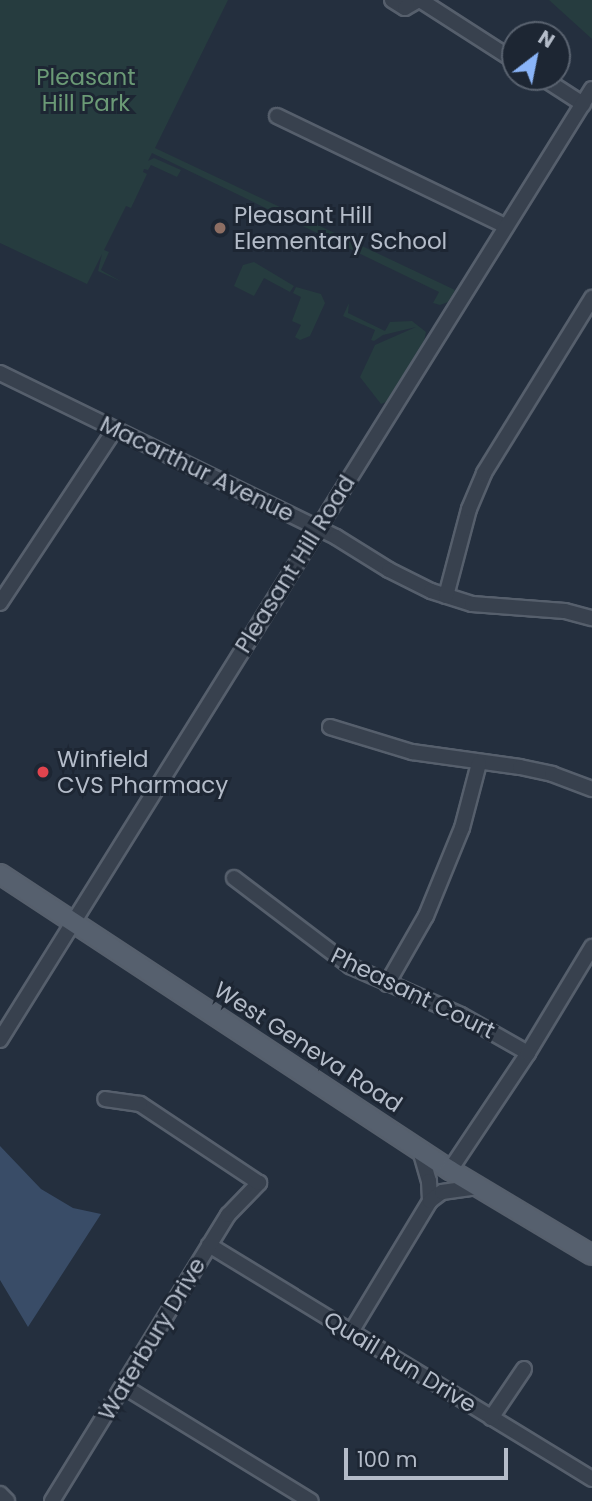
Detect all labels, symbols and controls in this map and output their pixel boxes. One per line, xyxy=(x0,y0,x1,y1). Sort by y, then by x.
north arrow xyxy=(501,21,571,91)
text: N xyxy=(533,24,560,55)
park label: Pleasant Hill Park xyxy=(36,63,136,117)
place label: Pleasant Hill Elementary School xyxy=(234,201,447,255)
marker: Pleasant Hill Elementary School xyxy=(212,220,228,236)
street label: Macarthur Avenue xyxy=(96,410,298,528)
street label: Pleasant Hill Road xyxy=(229,470,361,658)
place label: Winfield CVS Pharmacy xyxy=(57,745,228,799)
marker: Winfield CVS Pharmacy xyxy=(35,764,51,780)
street label: Pheasant Court xyxy=(327,941,499,1045)
street label: West Geneva Road xyxy=(209,976,407,1118)
street label: Waterbury Drive xyxy=(93,1253,211,1425)
street label: Quail Run Drive xyxy=(319,1306,481,1418)
scale bar xyxy=(347,1434,512,1478)
text: 100 m xyxy=(357,1445,417,1474)

